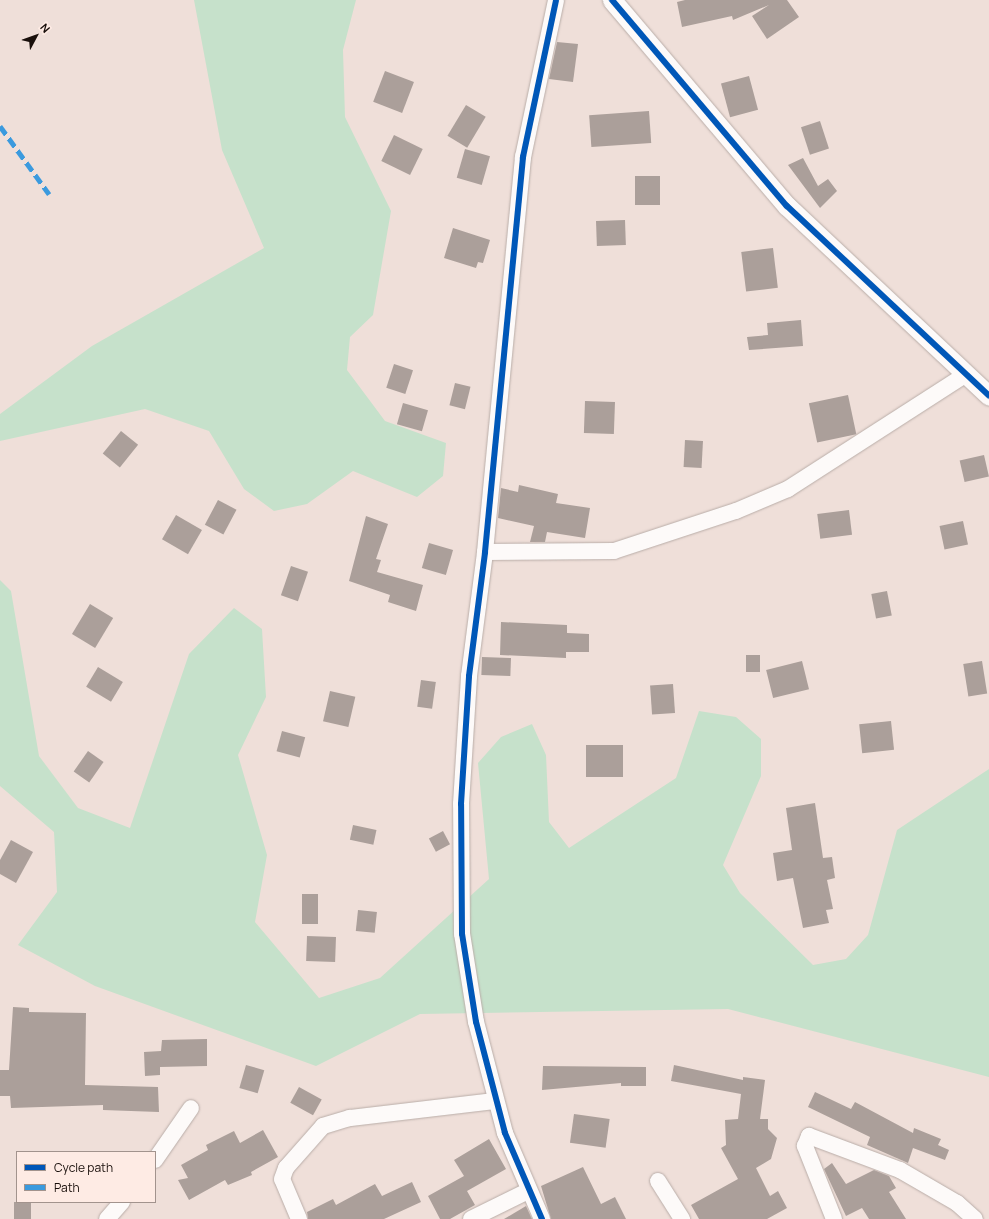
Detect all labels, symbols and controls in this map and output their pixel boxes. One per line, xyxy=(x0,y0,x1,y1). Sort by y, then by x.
north arrow xyxy=(16,16,56,56)
text: N xyxy=(37,20,54,36)
legend xyxy=(16,1151,156,1203)
text: Cycle path xyxy=(54,1159,113,1176)
text: Path xyxy=(54,1179,80,1196)

